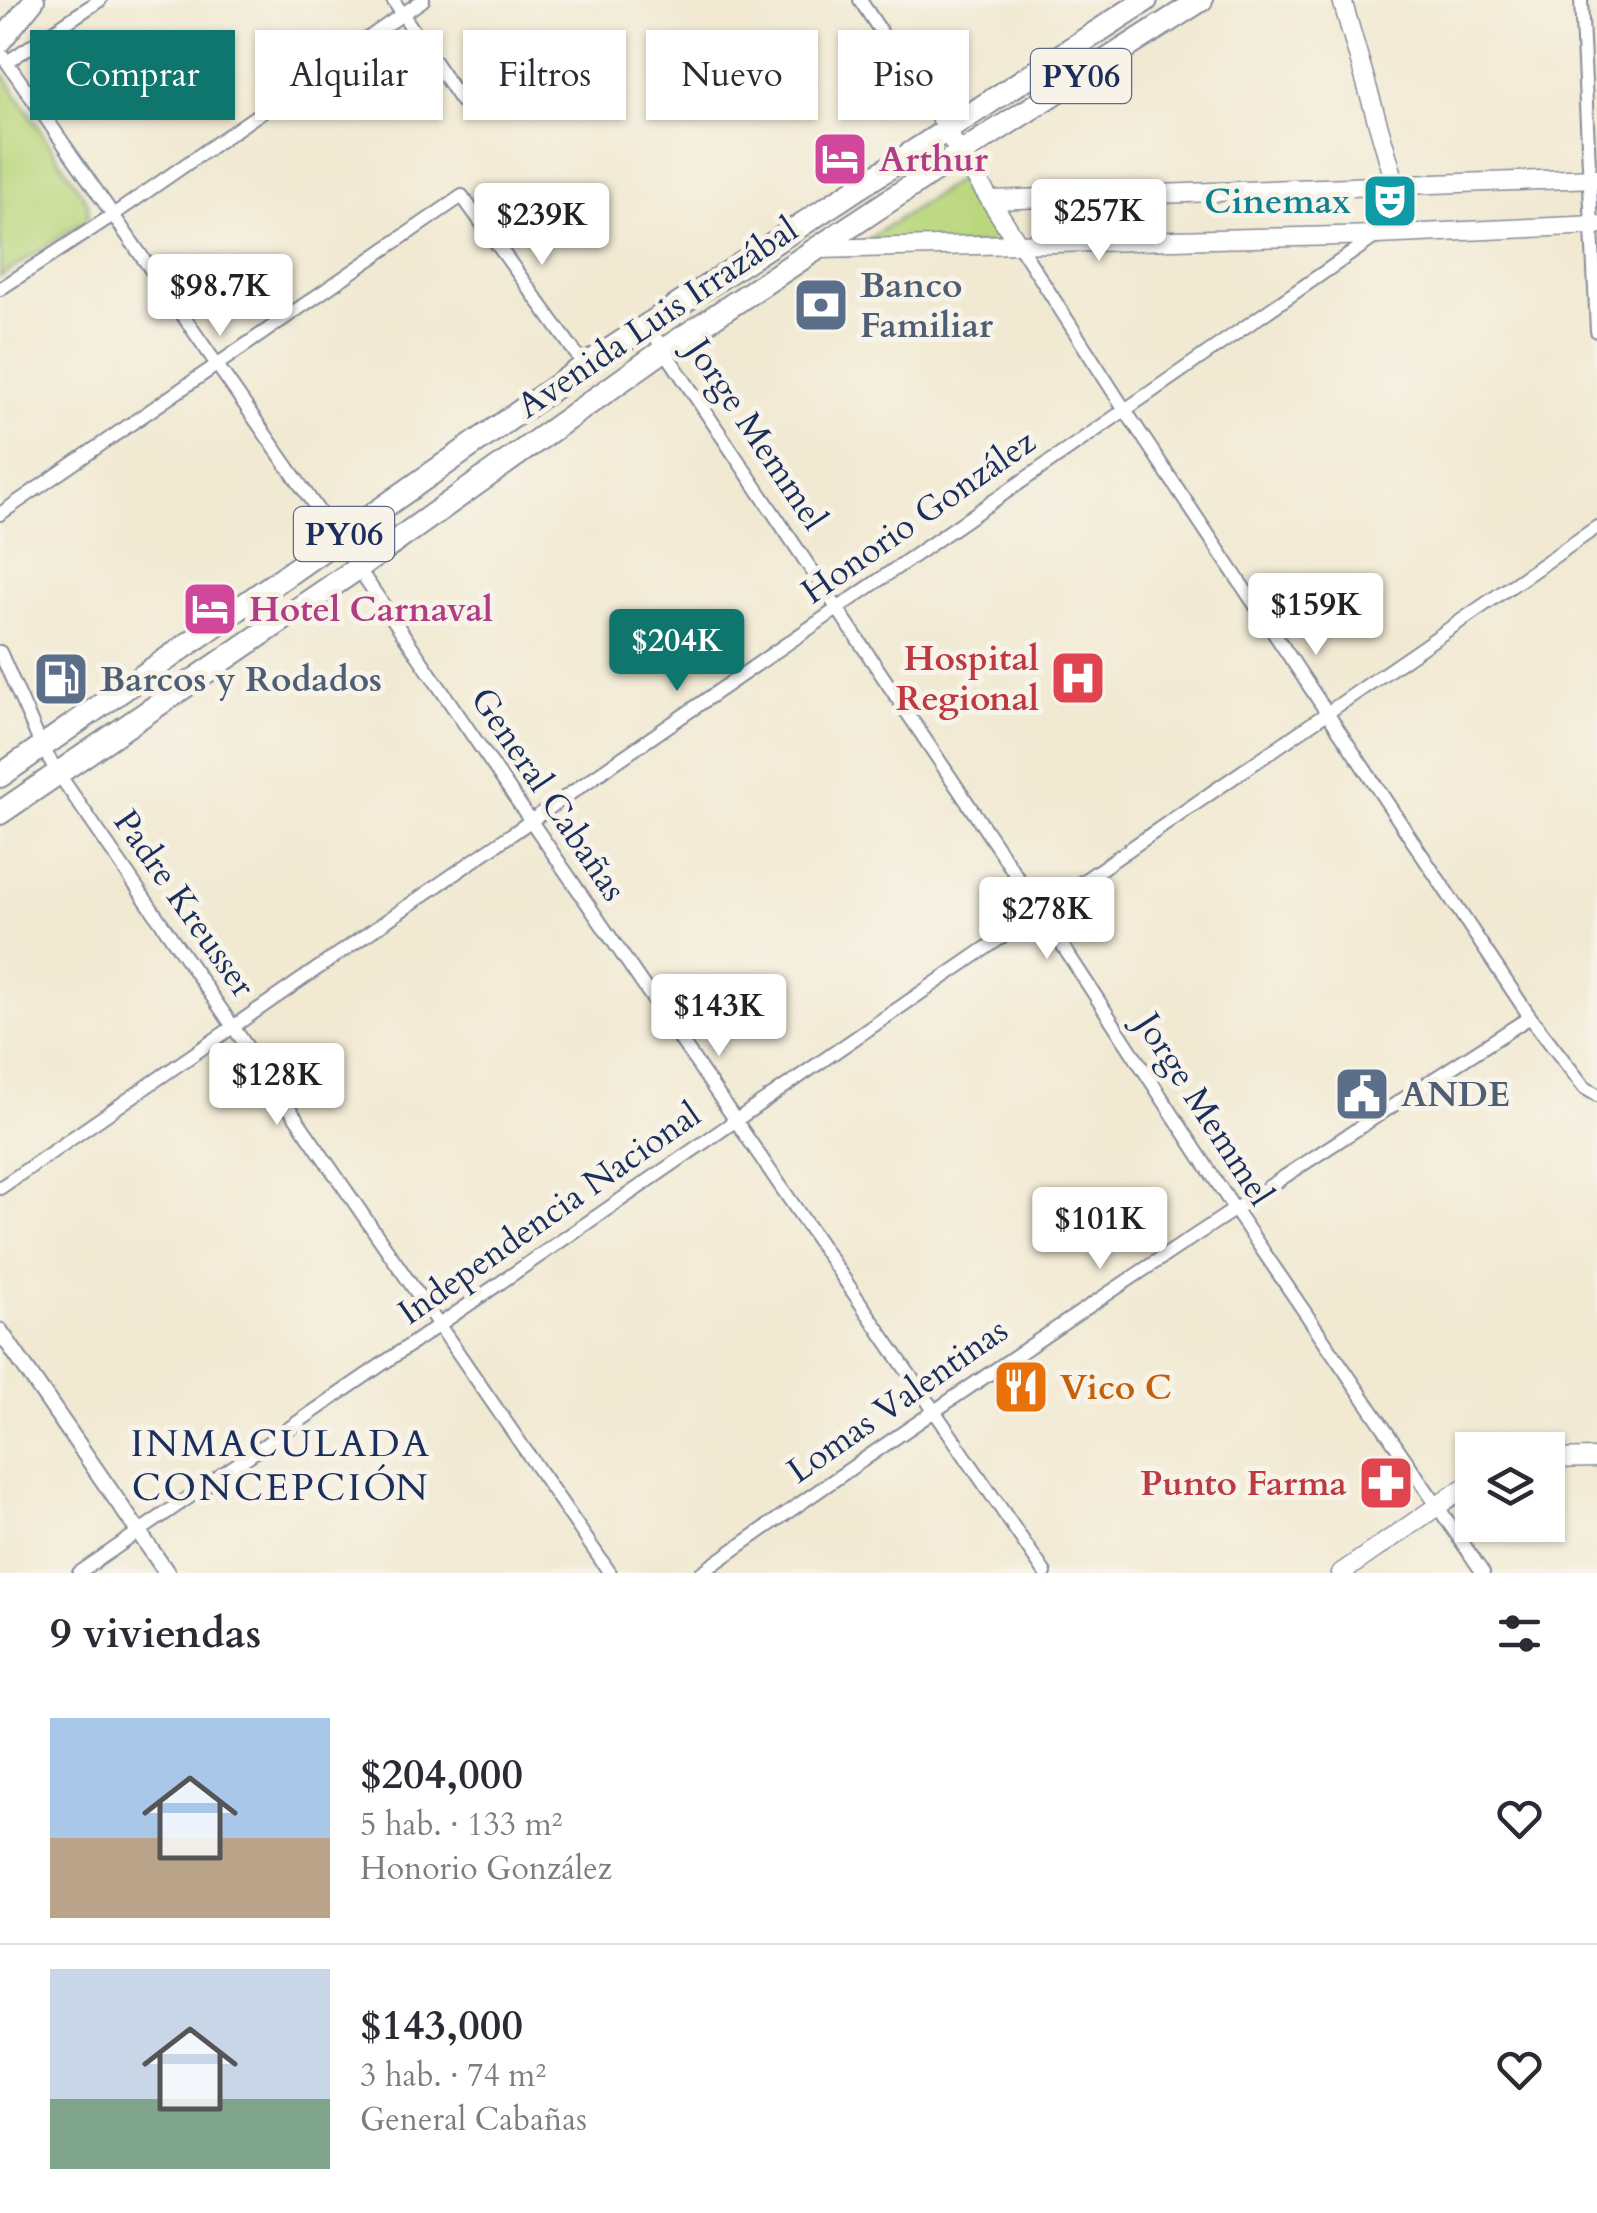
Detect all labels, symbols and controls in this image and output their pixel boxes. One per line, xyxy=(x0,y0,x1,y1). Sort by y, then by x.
chip: Comprar xyxy=(30,30,235,120)
chip: Alquilar xyxy=(255,30,443,120)
chip: Filtros xyxy=(463,30,626,120)
chip: Nuevo xyxy=(646,30,818,120)
chip: Piso xyxy=(838,30,969,120)
road number: PY06 xyxy=(1031,49,1131,103)
hotel icon: Arthur xyxy=(810,129,870,189)
place label: Arthur xyxy=(879,136,989,184)
theatre icon: Cinemax xyxy=(1360,171,1420,231)
place label: Cinemax xyxy=(1204,178,1351,226)
pin: $257K xyxy=(1029,179,1169,264)
pin: $239K xyxy=(472,183,612,268)
text: $257K xyxy=(1053,189,1145,233)
text: $239K xyxy=(496,193,588,237)
street label: Avenida Luis Irrazábal xyxy=(508,206,807,430)
pin: $98.7K xyxy=(139,254,301,339)
place label: Banco Familiar xyxy=(860,262,994,350)
text: $98.7K xyxy=(170,264,270,308)
bank icon: Banco Familiar xyxy=(791,275,851,335)
street label: Jorge Memmel xyxy=(672,325,838,540)
street label: Honorio González xyxy=(792,418,1046,616)
road number: PY06 xyxy=(294,507,394,561)
pin: $159K xyxy=(1246,573,1386,658)
hotel icon: Hotel Carnaval xyxy=(180,579,240,639)
text: $159K xyxy=(1270,583,1362,627)
place label: Hotel Carnaval xyxy=(249,586,493,634)
pin: $204K xyxy=(607,609,747,694)
text: $204K xyxy=(631,619,723,663)
place label: Hospital Regional xyxy=(896,635,1039,723)
hospital icon: Hospital Regional xyxy=(1048,648,1108,708)
fuel station icon: Barcos y Rodados xyxy=(31,649,91,709)
place label: Barcos y Rodados xyxy=(100,656,382,704)
street label: General Cabañas xyxy=(459,678,637,911)
street label: Padre Kreusser xyxy=(102,800,267,1007)
pin: $278K xyxy=(977,877,1117,962)
text: $278K xyxy=(1001,887,1093,931)
pin: $143K xyxy=(649,974,789,1059)
text: $143K xyxy=(673,984,765,1028)
street label: Jorge Memmel xyxy=(1121,999,1285,1215)
pin: $128K xyxy=(207,1043,347,1128)
text: $128K xyxy=(231,1053,323,1097)
public building icon: ANDE xyxy=(1332,1064,1392,1124)
place label: ANDE xyxy=(1401,1071,1510,1119)
street label: Independencia Nacional xyxy=(389,1091,711,1336)
pin: $101K xyxy=(1030,1187,1170,1272)
text: $101K xyxy=(1054,1197,1146,1241)
street label: Lomas Valentinas xyxy=(778,1307,1017,1495)
restaurant icon: Vico C xyxy=(991,1357,1051,1417)
place label: Vico C xyxy=(1060,1364,1172,1412)
district label: INMACULADA CONCEPCIÓN xyxy=(130,1418,432,1514)
map controls xyxy=(1455,1432,1565,1542)
button: layers xyxy=(1455,1432,1565,1542)
pharmacy icon: Punto Farma xyxy=(1356,1453,1416,1513)
place label: Punto Farma xyxy=(1140,1460,1347,1508)
text: 9 viviendas xyxy=(50,1605,261,1662)
icon: filters xyxy=(1492,1606,1547,1661)
text: $204,000 xyxy=(360,1746,523,1803)
icon: home xyxy=(130,1758,250,1878)
icon: heart xyxy=(1492,1791,1547,1846)
text: 5 hab. · 133 m² xyxy=(360,1803,563,1847)
text: Honorio González xyxy=(360,1847,612,1891)
text: $143,000 xyxy=(360,1997,523,2054)
icon: home xyxy=(130,2009,250,2129)
icon: heart xyxy=(1492,2042,1547,2097)
text: 3 hab. · 74 m² xyxy=(360,2054,546,2098)
text: General Cabañas xyxy=(360,2098,587,2142)

